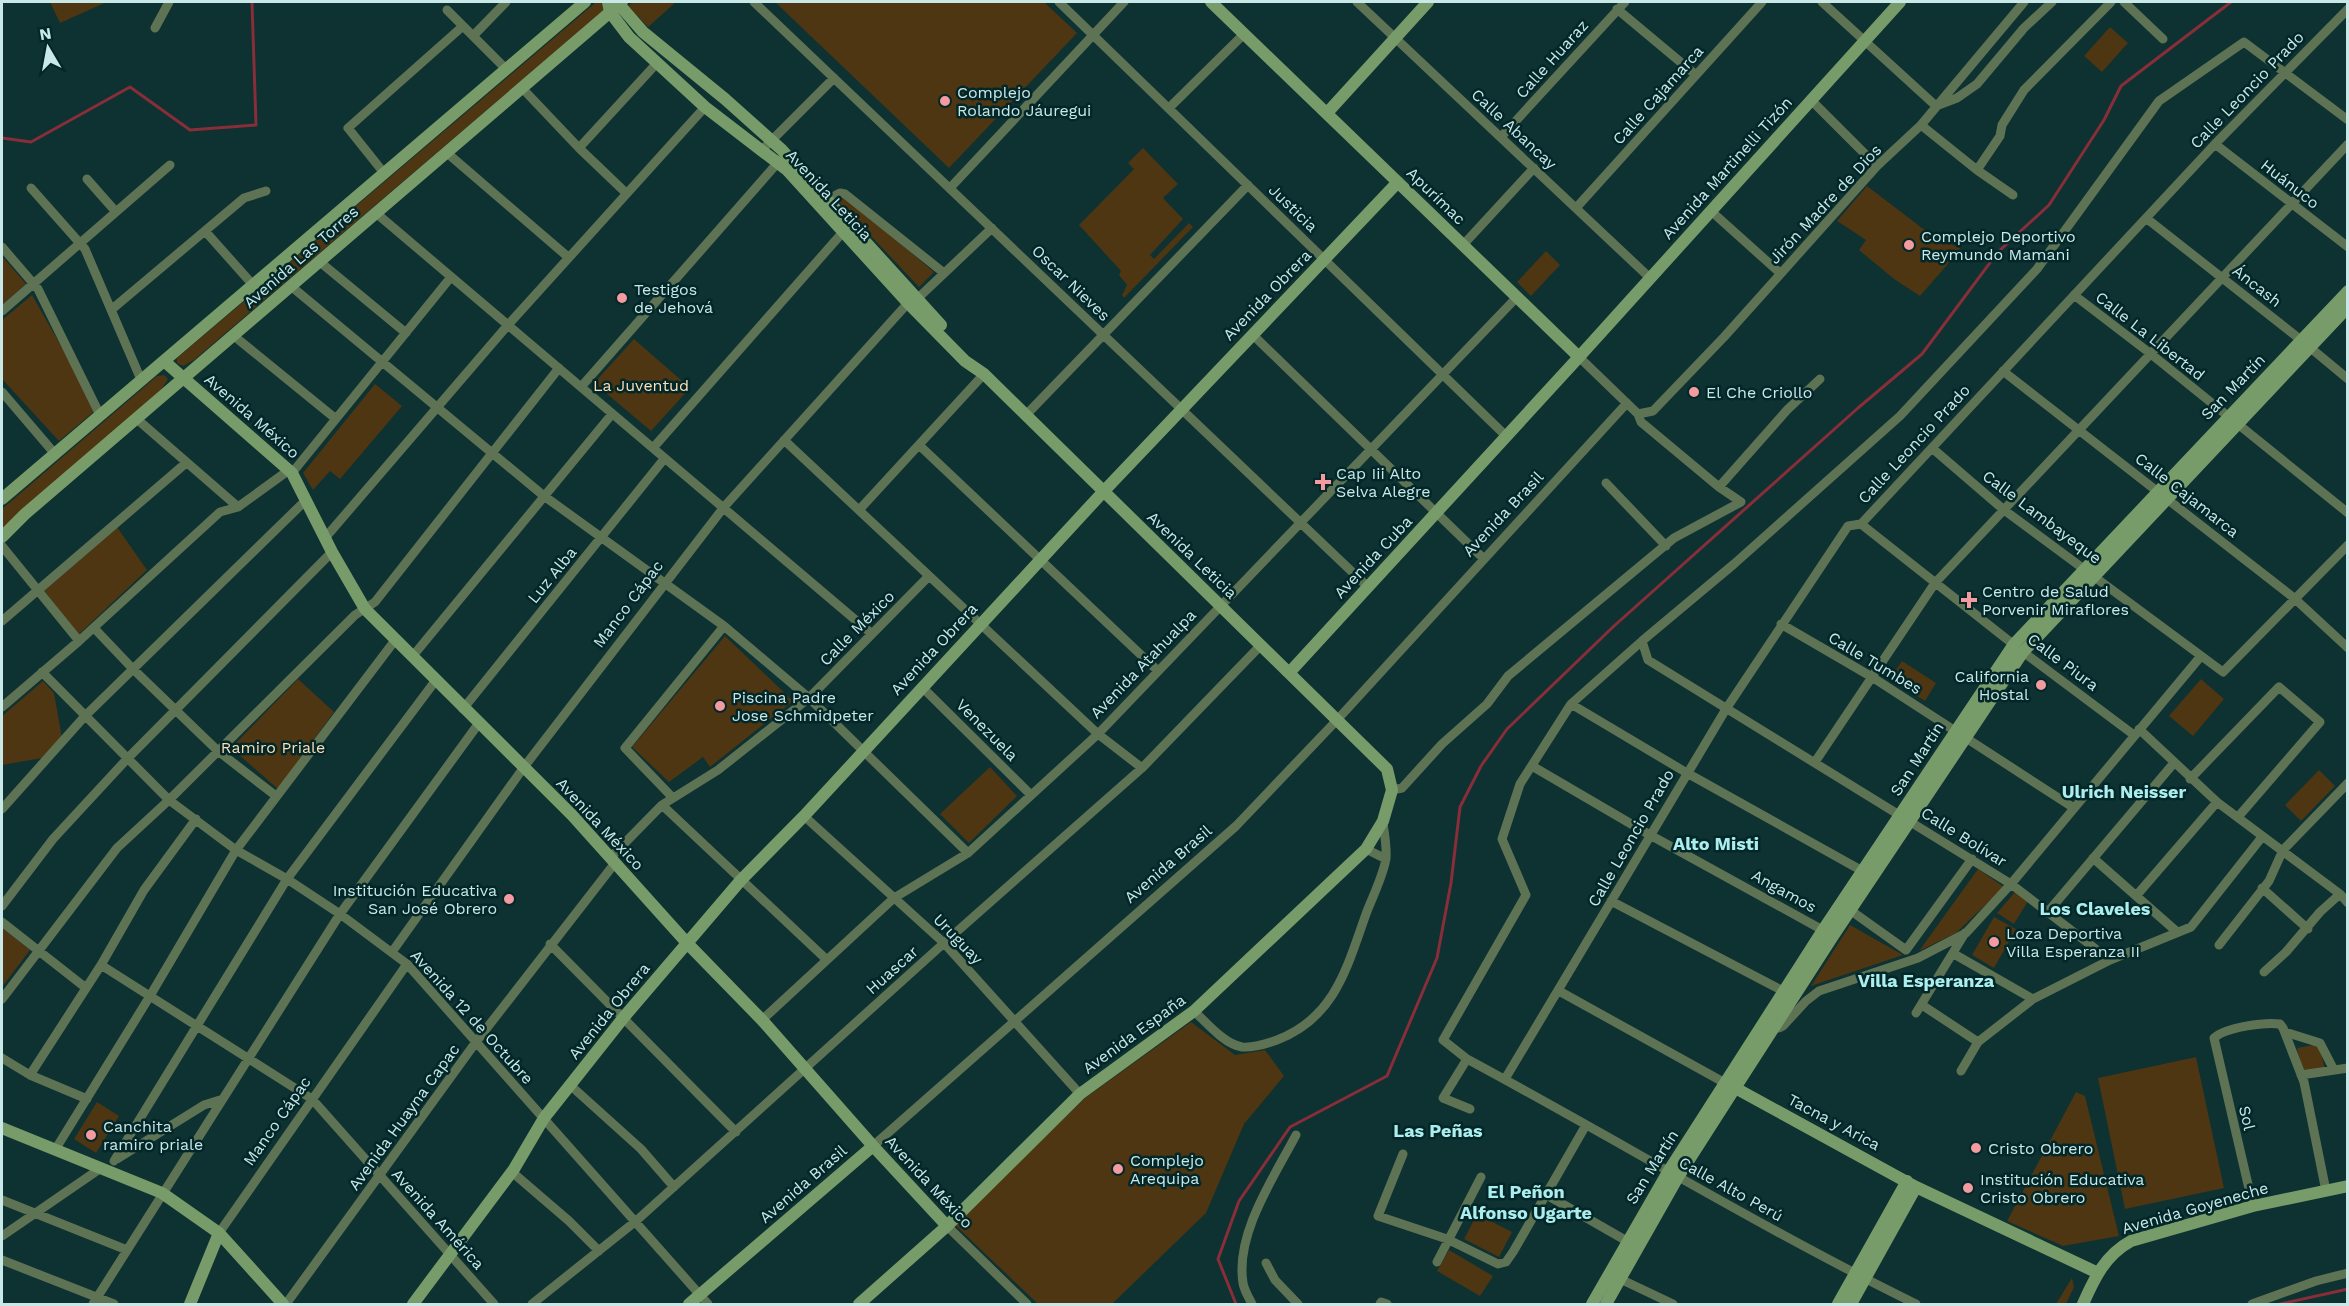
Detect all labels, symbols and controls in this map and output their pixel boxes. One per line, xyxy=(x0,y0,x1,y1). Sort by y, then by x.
street label: Calle Huaraz xyxy=(1512,16,1592,102)
north arrow xyxy=(18,18,78,78)
text: N xyxy=(38,23,53,44)
street label: Calle Leoncio Prado xyxy=(2186,27,2308,153)
street label: Calle Cajamarca xyxy=(1609,42,1707,148)
place label: Complejo Rolando Jáuregui xyxy=(957,83,1091,120)
street label: Calle Abancay xyxy=(1468,85,1561,174)
street label: Avenida Martinelli Tizón xyxy=(1658,93,1796,243)
marker: Complejo Rolando Jáuregui xyxy=(938,94,952,108)
street label: Jirón Madre de Dios xyxy=(1765,140,1885,268)
street label: Avenida Leticia xyxy=(782,146,876,244)
street label: Huánuco xyxy=(2257,155,2323,213)
street label: Apurímac xyxy=(1403,163,1469,229)
street label: Justicia xyxy=(1265,180,1321,236)
street label: Avenida Las Torres xyxy=(240,202,362,312)
place label: Complejo Deportivo Reymundo Mamani xyxy=(1921,227,2076,264)
marker: Complejo Deportivo Reymundo Mamani xyxy=(1902,238,1916,252)
street label: Oscar Nieves xyxy=(1028,241,1114,325)
street label: Avenida Obrera xyxy=(1219,246,1315,344)
street label: Áncash xyxy=(2229,261,2285,311)
place label: Testigos de Jehová xyxy=(634,280,713,317)
street label: Calle La Libertad xyxy=(2092,288,2208,384)
marker: Testigos de Jehová xyxy=(615,291,629,305)
street label: San Martín xyxy=(2197,350,2269,424)
street label: Avenida México xyxy=(201,370,303,462)
park label: La Juventud xyxy=(593,376,689,395)
street label: Calle Leoncio Prado xyxy=(1854,381,1974,507)
place label: El Che Criollo xyxy=(1706,383,1812,402)
marker: El Che Criollo xyxy=(1687,385,1701,399)
street label: Calle Cajamarca xyxy=(2131,449,2243,541)
place label: Cap Iii Alto Selva Alegre xyxy=(1336,464,1430,501)
street label: Calle Lambayeque xyxy=(1979,466,2105,568)
street label: Avenida Brasil xyxy=(1459,467,1547,560)
marker: Cap Iii Alto Selva Alegre xyxy=(1314,473,1332,491)
street label: Avenida Leticia xyxy=(1143,507,1241,603)
street label: Avenida Cuba xyxy=(1330,512,1416,602)
street label: Luz Alba xyxy=(523,543,581,607)
street label: Manco Cápac xyxy=(589,556,667,651)
place label: Centro de Salud Porvenir Miraflores xyxy=(1982,582,2129,619)
street label: Calle México xyxy=(816,587,898,669)
marker: Centro de Salud Porvenir Miraflores xyxy=(1960,591,1978,609)
street label: Avenida Obrera xyxy=(887,599,981,699)
street label: Avenida Atahualpa xyxy=(1086,606,1200,722)
street label: Calle Tumbes xyxy=(1825,628,1925,698)
street label: Calle Piura xyxy=(2024,629,2102,695)
place label: California Hostal xyxy=(1954,667,2029,704)
marker: California Hostal xyxy=(2034,678,2048,692)
place label: Piscina Padre Jose Schmidpeter xyxy=(732,688,874,725)
street label: Venezuela xyxy=(952,695,1022,765)
marker: Piscina Padre Jose Schmidpeter xyxy=(713,699,727,713)
street label: San Martín xyxy=(1886,719,1948,799)
park label: Ramiro Priale xyxy=(221,738,325,757)
street label: Calle Leoncio Prado xyxy=(1584,766,1678,910)
street label: Avenida México xyxy=(552,774,648,874)
district label: Ulrich Neisser xyxy=(2062,781,2186,802)
street label: Calle Bolívar xyxy=(1918,803,2011,871)
street label: Avenida Brasil xyxy=(1121,821,1216,907)
district label: Alto Misti xyxy=(1673,833,1759,854)
street label: Angamos xyxy=(1748,865,1820,917)
place label: Institución Educativa San José Obrero xyxy=(333,881,497,918)
marker: Institución Educativa San José Obrero xyxy=(502,892,516,906)
district label: Los Claveles xyxy=(2040,898,2151,919)
street label: Uruguay xyxy=(929,910,987,969)
place label: Loza Deportiva Villa Esperanza II xyxy=(2006,924,2140,961)
marker: Loza Deportiva Villa Esperanza II xyxy=(1987,935,2001,949)
street label: Huascar xyxy=(862,941,922,998)
street label: Avenida 12 de Octubre xyxy=(407,946,537,1088)
street label: Avenida Obrera xyxy=(564,959,654,1063)
district label: Villa Esperanza xyxy=(1858,970,1995,991)
street label: Avenida España xyxy=(1079,990,1189,1078)
street label: Avenida Huayna Capac xyxy=(344,1040,464,1194)
street label: Manco Cápac xyxy=(239,1073,315,1169)
street label: Tacna y Arica xyxy=(1785,1090,1883,1154)
street label: Sol xyxy=(2235,1104,2259,1132)
place label: Canchita ramiro priale xyxy=(103,1117,203,1154)
district label: Las Peñas xyxy=(1393,1120,1483,1141)
street label: San Martín xyxy=(1622,1126,1682,1208)
marker: Canchita ramiro priale xyxy=(84,1128,98,1142)
street label: Avenida México xyxy=(881,1132,977,1232)
place label: Cristo Obrero xyxy=(1988,1139,2093,1158)
street label: Avenida Brasil xyxy=(756,1141,851,1227)
marker: Cristo Obrero xyxy=(1969,1141,1983,1155)
place label: Complejo Arequipa xyxy=(1130,1151,1204,1188)
street label: Calle Alto Perú xyxy=(1676,1153,1786,1225)
marker: Complejo Arequipa xyxy=(1111,1162,1125,1176)
street label: Avenida América xyxy=(388,1165,488,1273)
place label: Institución Educativa Cristo Obrero xyxy=(1980,1170,2144,1207)
street label: Avenida Goyeneche xyxy=(2120,1178,2270,1238)
district label: El Peñon Alfonso Ugarte xyxy=(1460,1181,1592,1223)
marker: Institución Educativa Cristo Obrero xyxy=(1961,1181,1975,1195)

